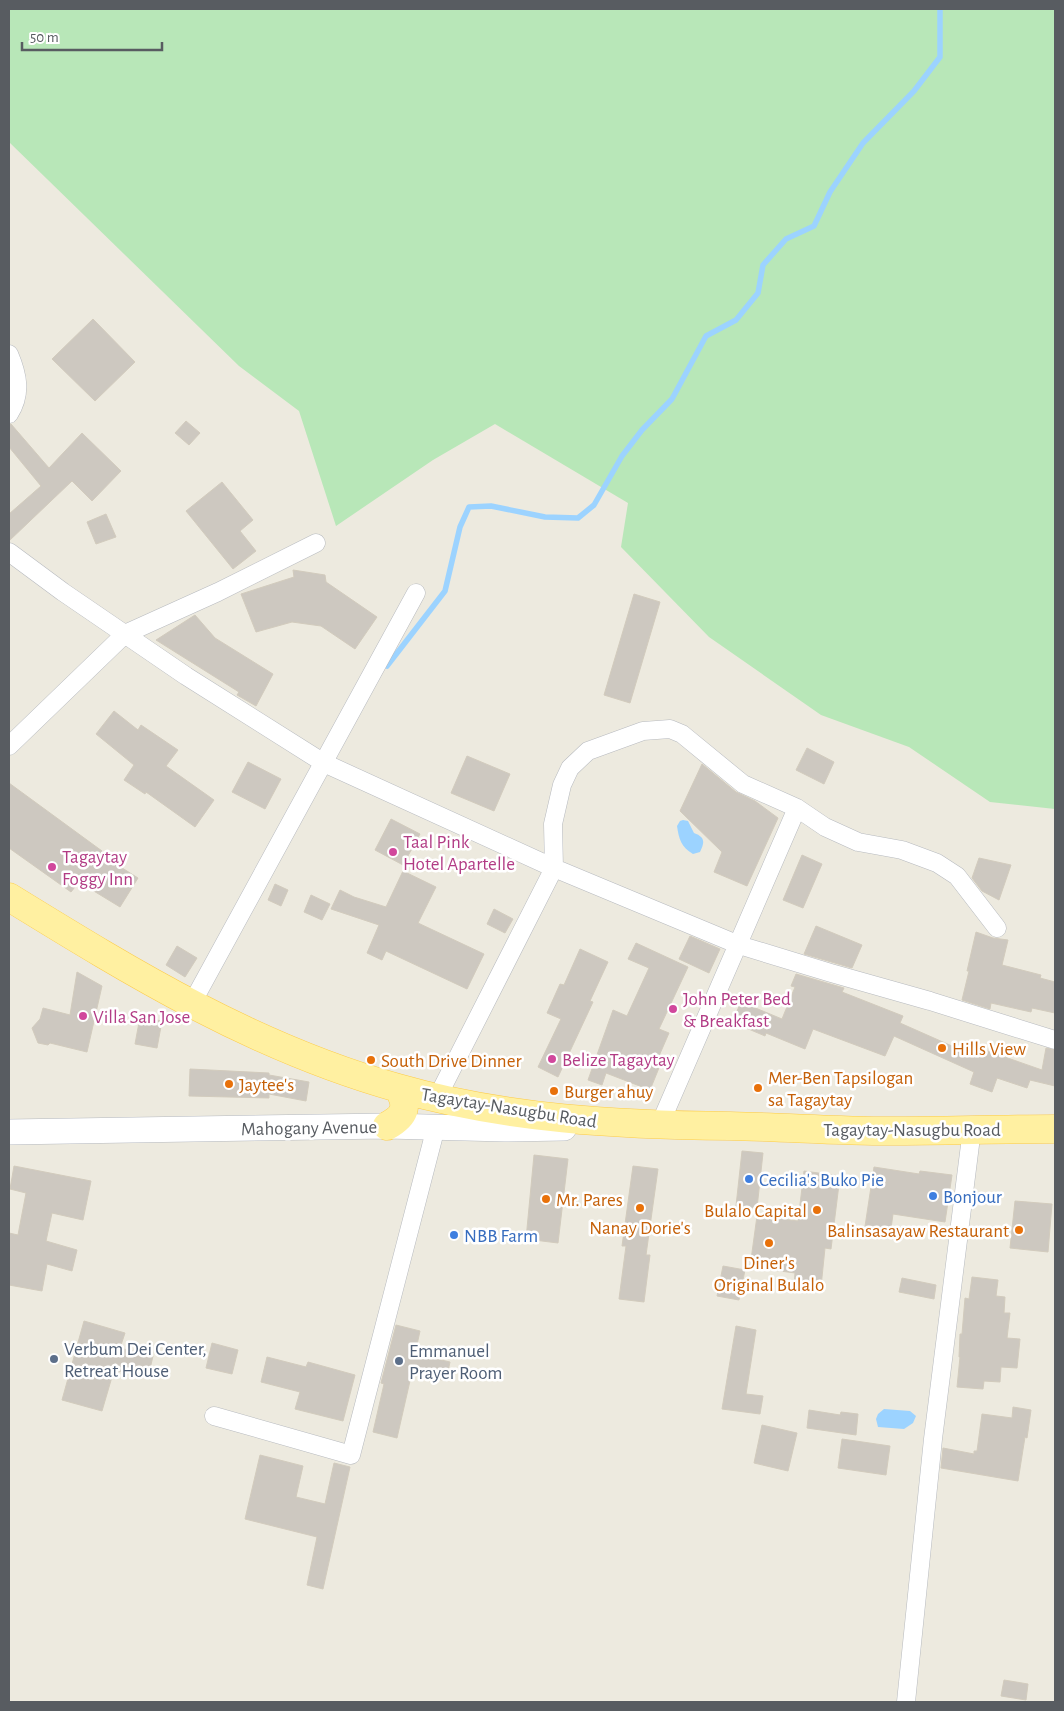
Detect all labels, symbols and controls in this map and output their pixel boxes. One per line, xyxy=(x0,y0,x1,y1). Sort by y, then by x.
scale bar xyxy=(22,20,162,52)
text: 50 m xyxy=(30,30,59,45)
place label: Taal Pink Hotel Apartelle xyxy=(403,833,515,874)
marker: Taal Pink Hotel Apartelle xyxy=(387,846,399,858)
place label: Tagaytay Foggy Inn xyxy=(62,848,133,889)
marker: Tagaytay Foggy Inn xyxy=(46,861,58,873)
place label: John Peter Bed & Breakfast xyxy=(683,990,791,1031)
marker: John Peter Bed & Breakfast xyxy=(667,1003,679,1015)
place label: Villa San Jose xyxy=(93,1008,190,1027)
marker: Villa San Jose xyxy=(77,1010,89,1022)
place label: Hills View xyxy=(952,1040,1026,1059)
marker: Hills View xyxy=(936,1042,948,1054)
place label: Belize Tagaytay xyxy=(562,1051,675,1070)
place label: South Drive Dinner xyxy=(381,1052,522,1071)
marker: Belize Tagaytay xyxy=(546,1053,558,1065)
marker: South Drive Dinner xyxy=(365,1054,377,1066)
place label: Mer-Ben Tapsilogan sa Tagaytay xyxy=(768,1069,913,1110)
place label: Jaytee's xyxy=(239,1076,294,1095)
marker: Jaytee's xyxy=(223,1078,235,1090)
marker: Mer-Ben Tapsilogan sa Tagaytay xyxy=(752,1082,764,1094)
place label: Burger ahuy xyxy=(564,1083,653,1102)
street label: Tagaytay-Nasugbu Road xyxy=(420,1085,598,1132)
marker: Burger ahuy xyxy=(548,1085,560,1097)
street label: Mahogany Avenue xyxy=(241,1118,377,1139)
street label: Tagaytay-Nasugbu Road xyxy=(823,1121,1001,1140)
place label: Cecilia's Buko Pie xyxy=(759,1171,884,1190)
marker: Cecilia's Buko Pie xyxy=(743,1173,755,1185)
place label: Bonjour xyxy=(943,1188,1002,1207)
marker: Bonjour xyxy=(927,1190,939,1202)
place label: Mr. Pares xyxy=(556,1191,623,1210)
marker: Mr. Pares xyxy=(540,1193,552,1205)
marker: Nanay Dorie's xyxy=(634,1202,646,1214)
place label: Bulalo Capital xyxy=(704,1202,807,1221)
marker: Bulalo Capital xyxy=(811,1204,823,1216)
place label: Nanay Dorie's xyxy=(589,1219,691,1238)
place label: Balinsasayaw Restaurant xyxy=(827,1222,1009,1241)
marker: Balinsasayaw Restaurant xyxy=(1013,1224,1025,1236)
place label: NBB Farm xyxy=(464,1227,538,1246)
marker: NBB Farm xyxy=(448,1229,460,1241)
marker: Diner's Original Bulalo xyxy=(763,1237,775,1249)
place label: Diner's Original Bulalo xyxy=(714,1254,824,1295)
place label: Verbum Dei Center, Retreat House xyxy=(64,1340,207,1381)
place label: Emmanuel Prayer Room xyxy=(409,1342,503,1383)
marker: Verbum Dei Center, Retreat House xyxy=(48,1353,60,1365)
marker: Emmanuel Prayer Room xyxy=(393,1355,405,1367)

